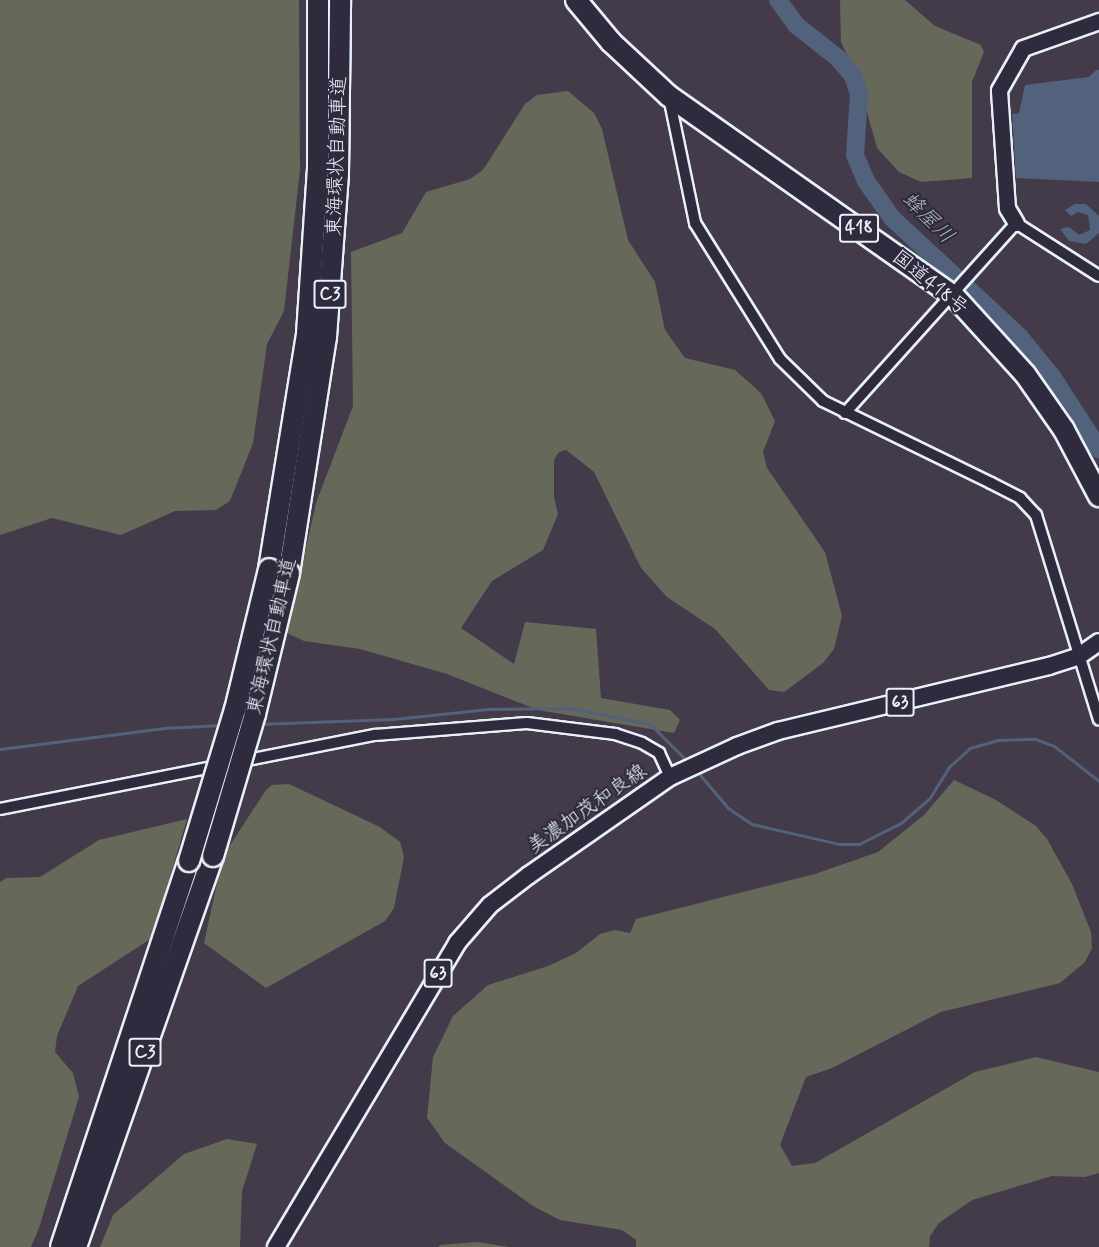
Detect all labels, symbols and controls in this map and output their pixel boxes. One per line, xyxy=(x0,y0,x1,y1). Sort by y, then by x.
street label: 東海環状自動車道 xyxy=(322,76,352,236)
water label: 蜂屋川 xyxy=(897,187,959,249)
road number: 418 xyxy=(838,213,880,243)
street label: 国道418号 xyxy=(887,245,973,321)
road number: C3 xyxy=(314,279,346,309)
street label: 東海環状自動車道 xyxy=(242,555,302,717)
road number: 63 xyxy=(885,687,915,717)
street label: 美濃加茂和良線 xyxy=(523,759,651,859)
road number: 63 xyxy=(423,958,453,988)
road number: C3 xyxy=(128,1037,162,1067)

